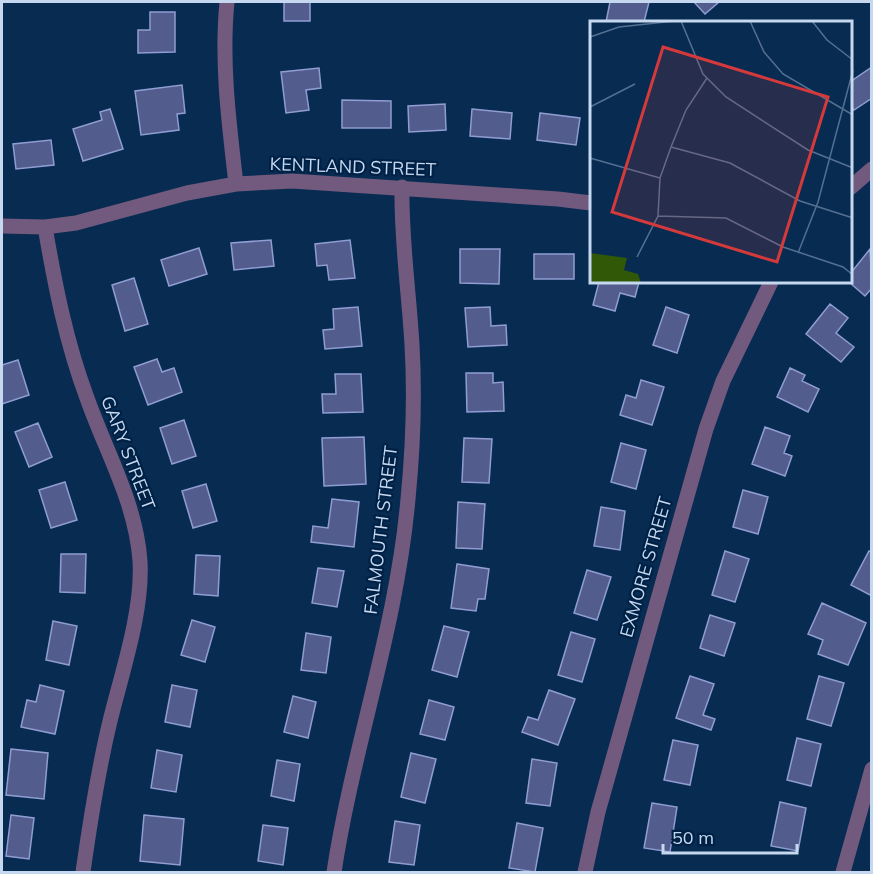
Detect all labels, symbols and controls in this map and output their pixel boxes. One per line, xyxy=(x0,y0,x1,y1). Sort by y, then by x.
inset map xyxy=(590,21,852,284)
street label: KENTLAND STREET xyxy=(269,152,437,181)
street label: GARY STREET xyxy=(96,392,161,513)
street label: FALMOUTH STREET xyxy=(359,444,402,616)
street label: EXMORE STREET xyxy=(614,494,677,640)
scale bar xyxy=(663,817,796,855)
text: 50 m xyxy=(672,826,714,849)

